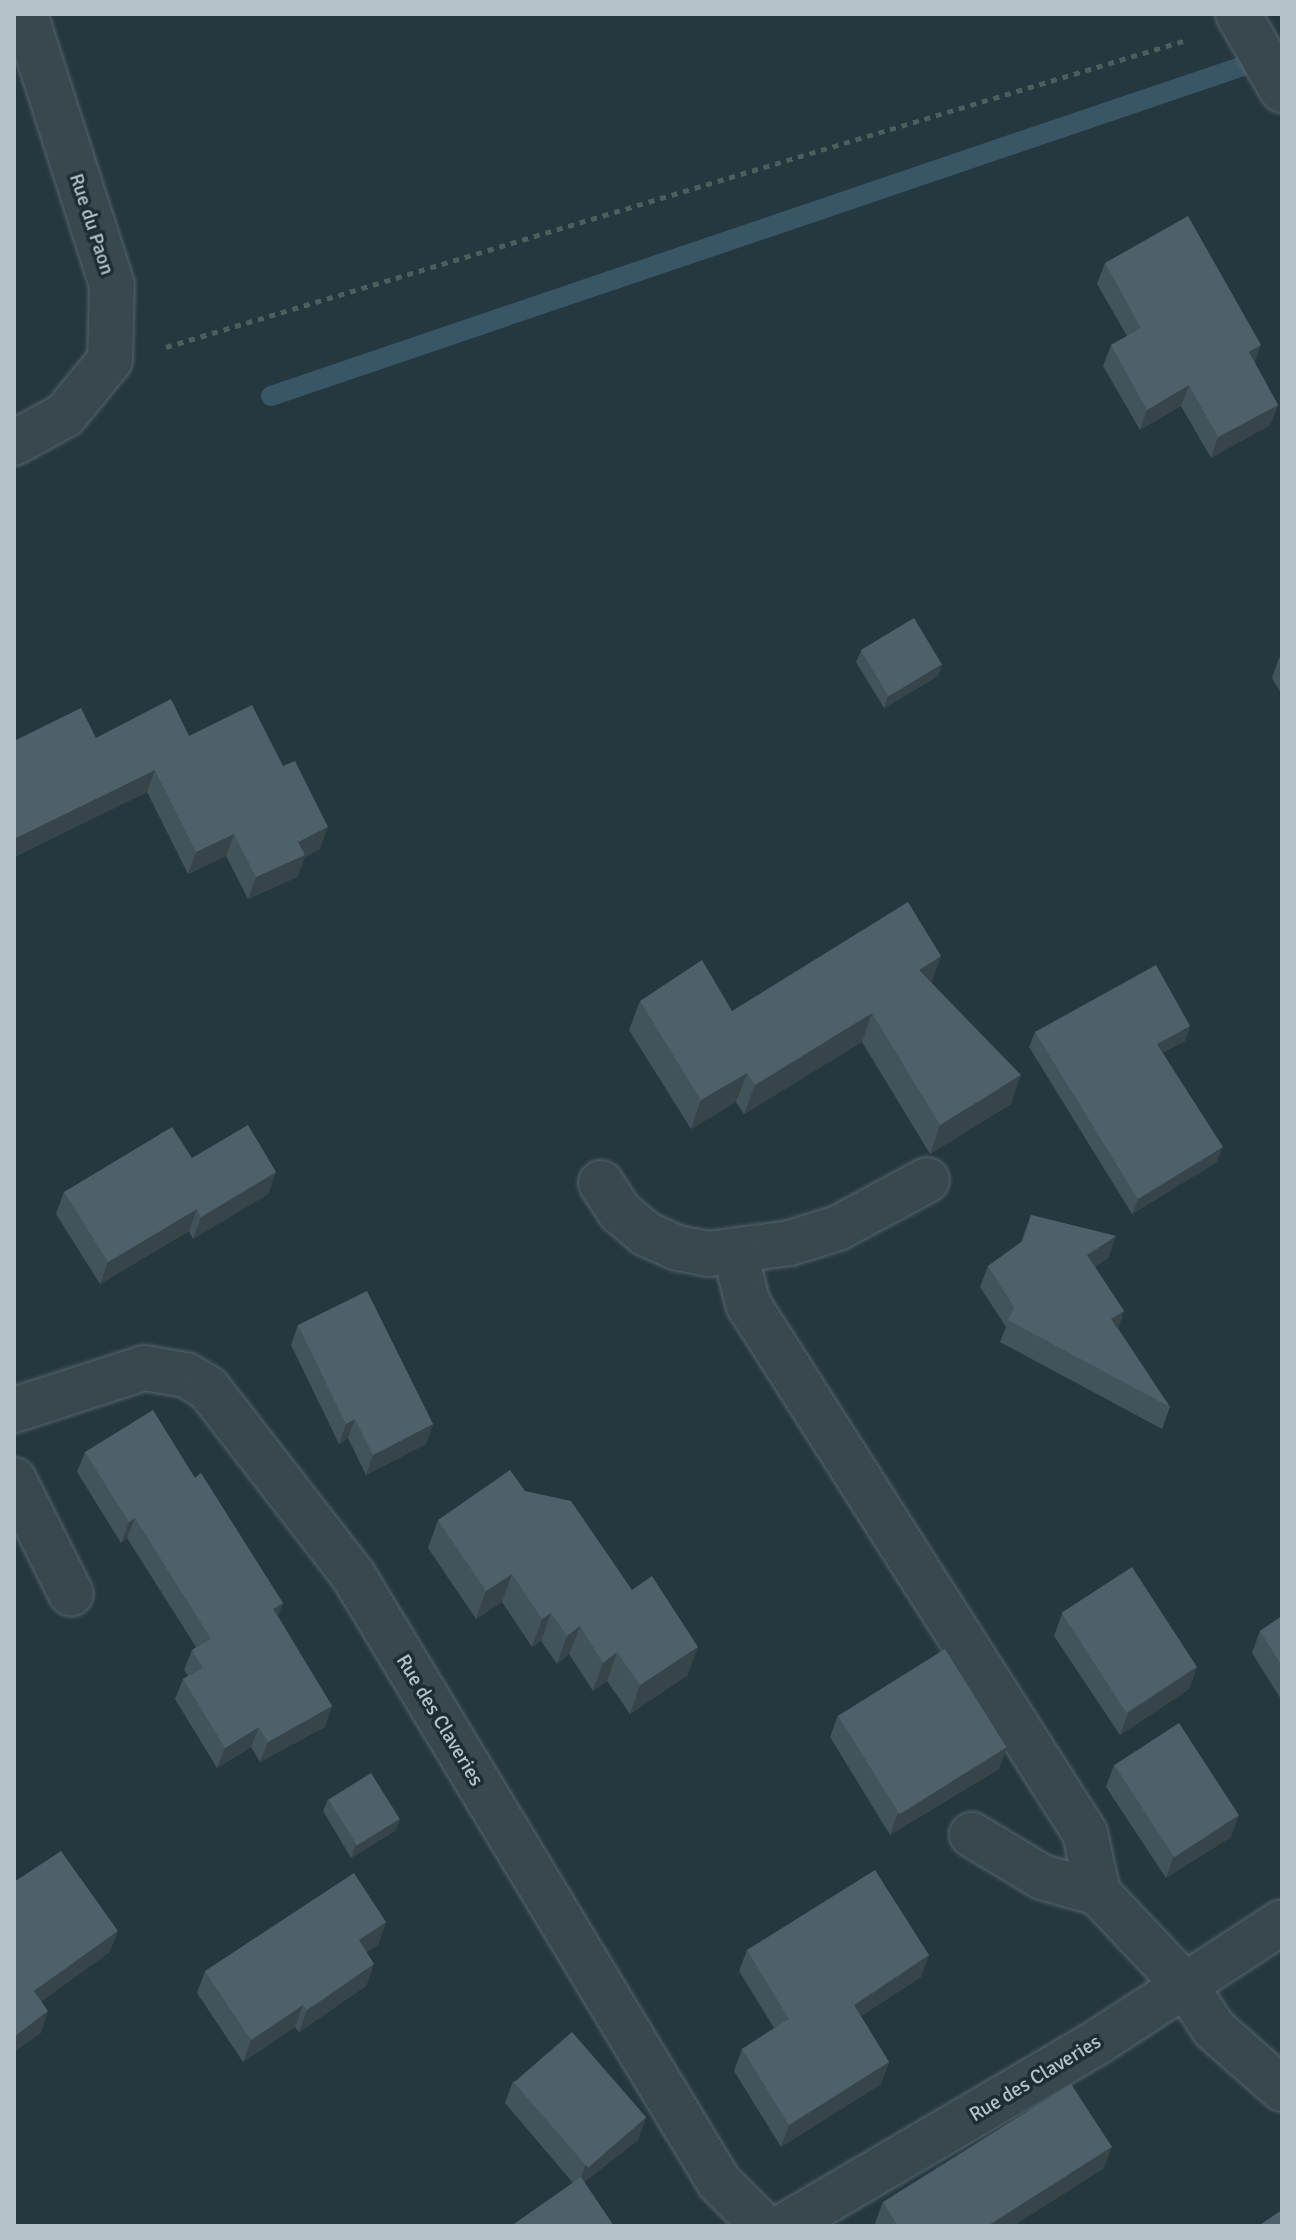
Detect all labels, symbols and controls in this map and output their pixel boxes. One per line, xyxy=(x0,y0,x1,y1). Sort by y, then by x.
street label: Rue du Paon xyxy=(64,170,120,278)
street label: Rue des Claveries xyxy=(391,1650,489,1790)
street label: Rue des Claveries xyxy=(965,2029,1105,2127)

